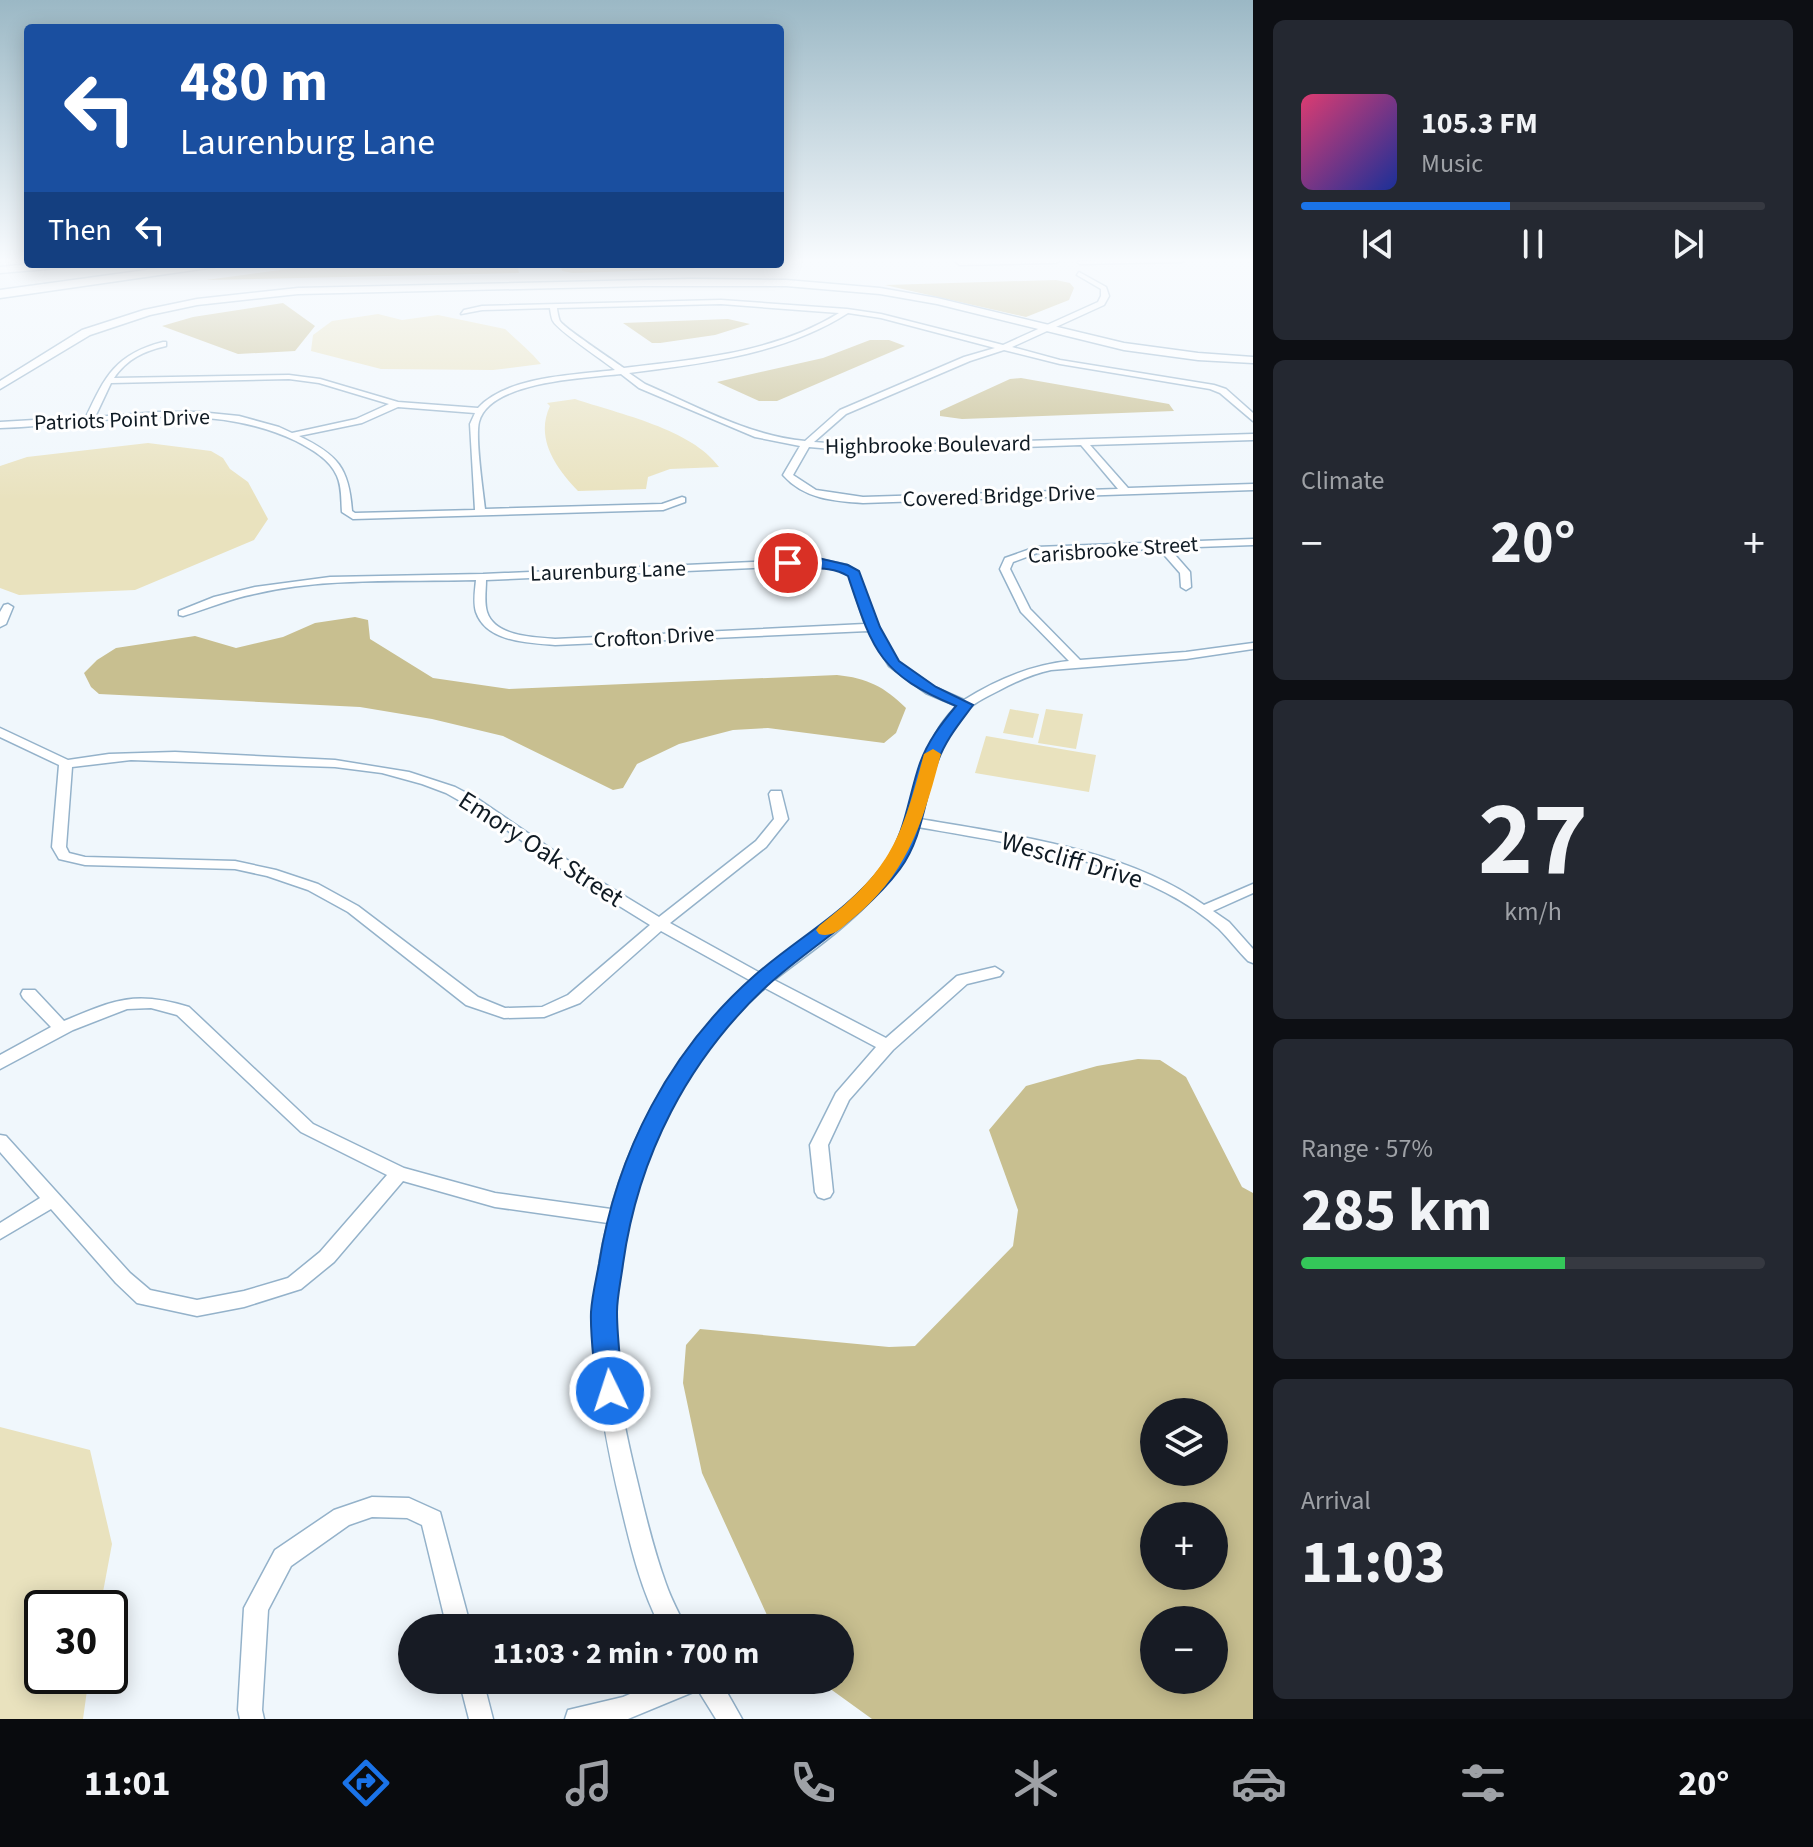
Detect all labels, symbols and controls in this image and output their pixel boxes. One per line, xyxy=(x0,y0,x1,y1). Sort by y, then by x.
text: 480 m xyxy=(180,43,328,122)
icon: left xyxy=(48,56,152,160)
text: 105.3 FM xyxy=(1421,102,1538,145)
text: Laurenburg Lane xyxy=(180,117,435,168)
text: Music xyxy=(1421,145,1483,182)
icon: left xyxy=(128,208,172,252)
text: Then xyxy=(48,209,112,252)
icon: previous xyxy=(1356,222,1400,266)
icon: pause xyxy=(1511,222,1555,266)
icon: next xyxy=(1666,222,1710,266)
street label: Patriots Point Drive xyxy=(34,401,211,439)
street label: Highbrooke Boulevard xyxy=(825,427,1031,463)
text: Climate xyxy=(1301,462,1385,499)
street label: Covered Bridge Drive xyxy=(902,477,1096,515)
text: 20° xyxy=(1490,501,1576,586)
text: − xyxy=(1301,513,1323,576)
text: + xyxy=(1743,513,1765,576)
street label: Carisbrooke Street xyxy=(1027,528,1200,572)
pin xyxy=(754,529,822,597)
icon: arrive xyxy=(766,541,810,585)
street label: Laurenburg Lane xyxy=(530,552,687,590)
street label: Crofton Drive xyxy=(593,618,715,656)
text: 27 xyxy=(1478,767,1588,915)
street label: Emory Oak Street xyxy=(451,782,631,916)
street label: Wescliff Drive xyxy=(997,822,1147,898)
text: km/h xyxy=(1504,893,1562,930)
text: Range · 57% xyxy=(1301,1130,1433,1167)
text: 285 km xyxy=(1301,1169,1492,1254)
position arrow xyxy=(568,1349,652,1433)
map controls xyxy=(1140,1398,1228,1694)
button: layers xyxy=(1140,1398,1228,1486)
text: Arrival xyxy=(1301,1482,1371,1519)
button: + xyxy=(1140,1502,1228,1590)
text: 11:03 xyxy=(1301,1521,1446,1606)
speed limit sign: 30 xyxy=(24,1590,128,1694)
button: − xyxy=(1140,1606,1228,1694)
text: 11:03 · 2 min · 700 m xyxy=(493,1632,759,1675)
icon: directions xyxy=(338,1755,394,1811)
icon: music xyxy=(561,1755,617,1811)
icon: phone xyxy=(785,1755,841,1811)
icon: climate xyxy=(1008,1755,1064,1811)
icon: car xyxy=(1231,1755,1287,1811)
icon: filters xyxy=(1455,1755,1511,1811)
text: 11:01 xyxy=(84,1758,171,1809)
text: 20° xyxy=(1678,1758,1729,1809)

